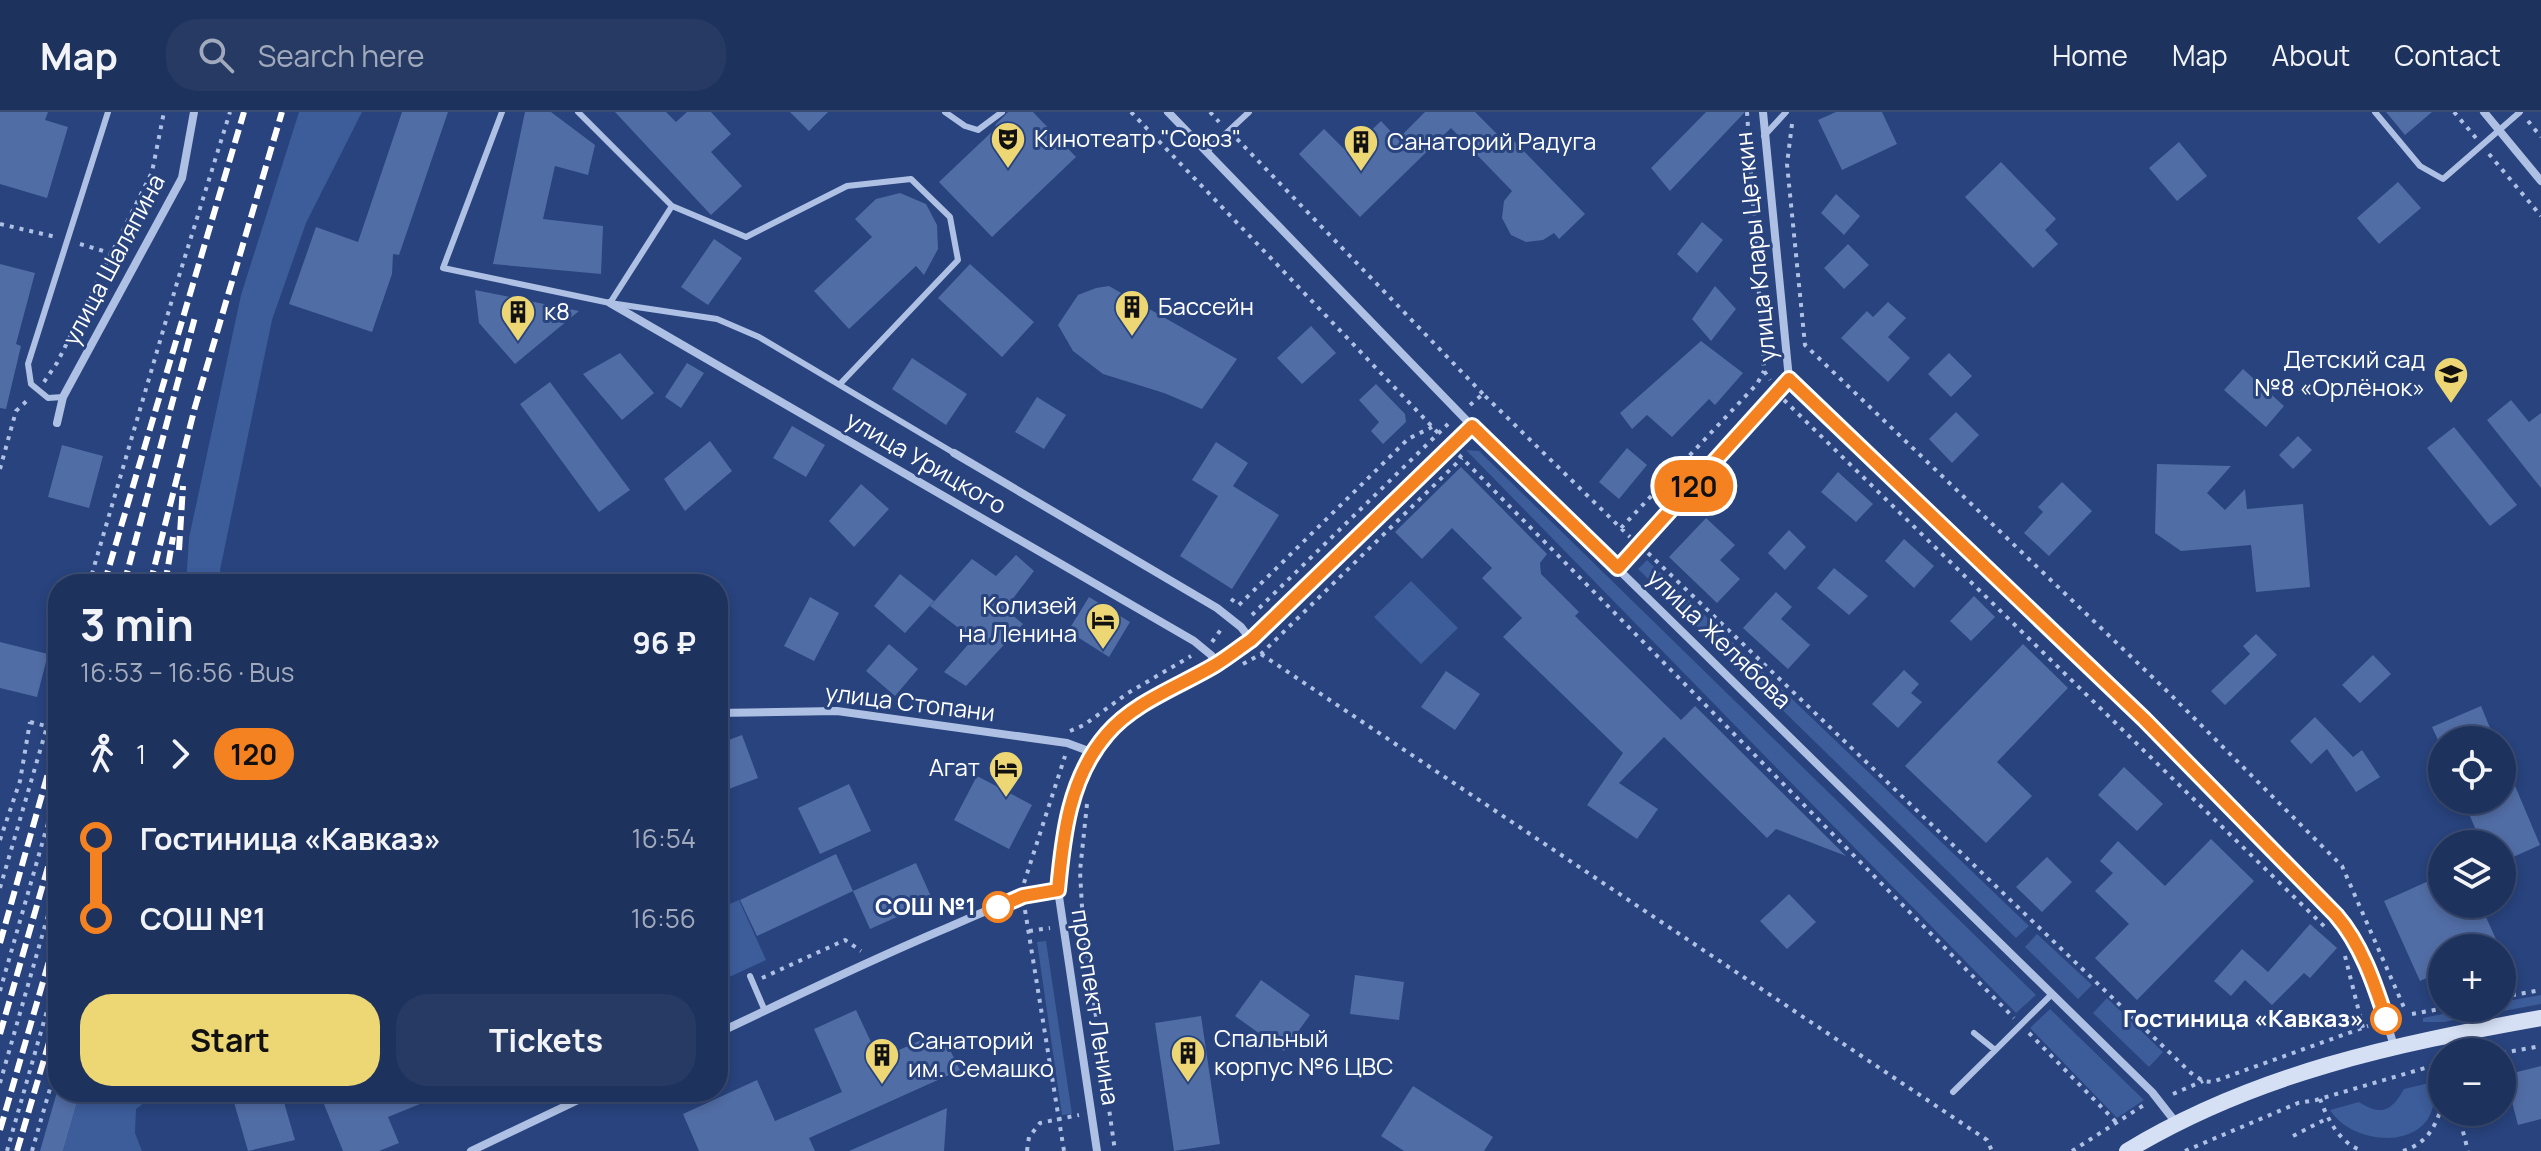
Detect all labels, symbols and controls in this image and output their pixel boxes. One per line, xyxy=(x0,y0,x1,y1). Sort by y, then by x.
search box xyxy=(166,19,726,91)
text: Map xyxy=(40,29,118,81)
icon: search xyxy=(194,33,238,77)
text: Search here xyxy=(258,35,425,76)
text: Home xyxy=(2052,36,2128,74)
text: Map xyxy=(2172,36,2228,74)
text: About xyxy=(2272,36,2350,74)
text: Contact xyxy=(2394,36,2501,74)
theatre icon: Кинотеатр "Союз" xyxy=(989,120,1027,170)
place label: Кинотеатр "Союз" xyxy=(1034,121,1242,154)
building icon: Cанаторий Радуга xyxy=(1342,123,1380,173)
place label: Cанаторий Радуга xyxy=(1387,124,1596,157)
street label: улица Клары Цеткин xyxy=(1726,131,1783,364)
street label: улица Шаляпина xyxy=(54,168,172,351)
building icon: Бассейн xyxy=(1113,288,1151,338)
place label: Бассейн xyxy=(1158,289,1254,322)
building icon: к8 xyxy=(499,293,537,343)
place label: к8 xyxy=(544,294,570,327)
place label: Детский сад №8 «Орлёнок» xyxy=(2254,342,2425,403)
school or university icon: Детский сад №8 «Орлёнок» xyxy=(2432,355,2470,405)
street label: улица Урицкого xyxy=(840,402,1013,521)
line badge: 120 xyxy=(1648,460,1740,512)
text: 120 xyxy=(1670,467,1718,505)
street label: улица Желябова xyxy=(1641,560,1799,715)
place label: Колизей на Ленина xyxy=(959,588,1077,649)
text: 3 min xyxy=(80,594,194,654)
hotel icon: Колизей на Ленина xyxy=(1084,601,1122,651)
text: 96 ₽ xyxy=(632,622,696,663)
text: 16:53 – 16:56 · Bus xyxy=(80,654,294,690)
street label: улица Стопани xyxy=(823,675,997,728)
map controls xyxy=(2428,726,2516,1126)
button: locate xyxy=(2428,726,2516,814)
icon: walk xyxy=(80,732,124,776)
icon: forward xyxy=(158,732,202,776)
text: 120 xyxy=(230,735,278,773)
text: 1 xyxy=(136,736,146,772)
hotel icon: Агат xyxy=(987,749,1025,799)
place label: Агат xyxy=(929,750,980,783)
text: Гостиница «Кавказ» xyxy=(140,818,441,859)
text: 16:54 xyxy=(632,820,696,856)
button: layers xyxy=(2428,830,2516,918)
place label: СОШ №1 xyxy=(875,889,976,922)
marker: СОШ №1 xyxy=(983,892,1013,922)
text: СОШ №1 xyxy=(140,898,266,939)
text: 16:56 xyxy=(631,900,696,936)
street label: проспект Ленина xyxy=(1065,906,1128,1107)
button: + xyxy=(2428,934,2516,1022)
button: Start xyxy=(80,994,380,1086)
button: Tickets xyxy=(396,994,696,1086)
place label: Гостиница «Кавказ» xyxy=(2123,1001,2364,1034)
marker: Гостиница «Кавказ» xyxy=(2371,1004,2401,1034)
place label: Спальный корпус №6 ЦВС xyxy=(1214,1021,1393,1082)
place label: Санаторий им. Семашко xyxy=(908,1023,1054,1084)
building icon: Спальный корпус №6 ЦВС xyxy=(1169,1034,1207,1084)
building icon: Санаторий им. Семашко xyxy=(863,1036,901,1086)
button: − xyxy=(2428,1038,2516,1126)

